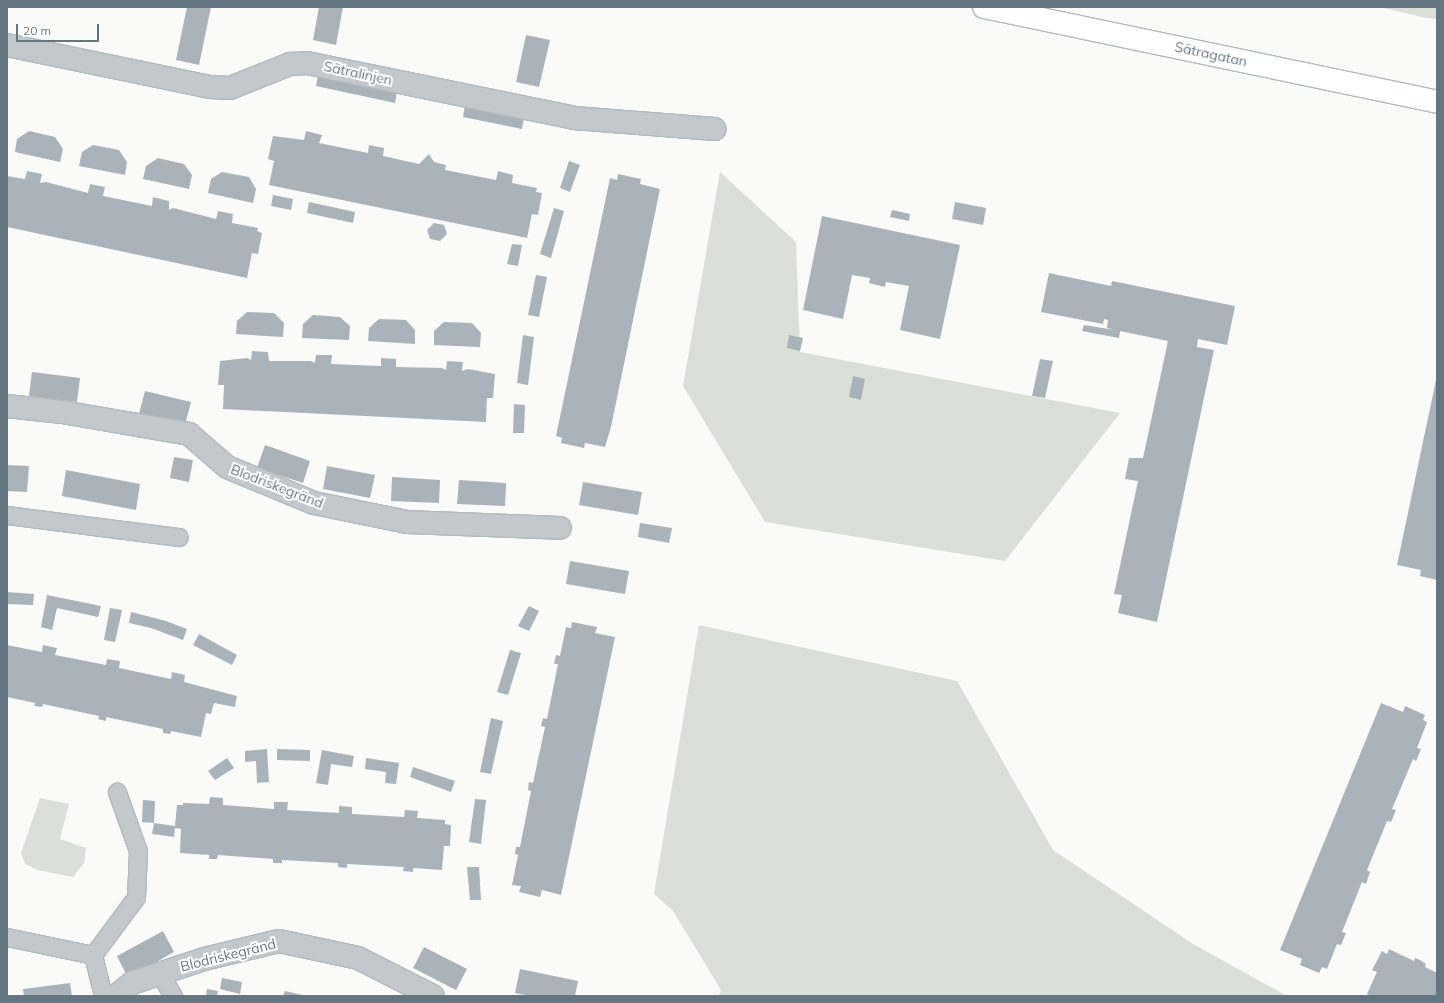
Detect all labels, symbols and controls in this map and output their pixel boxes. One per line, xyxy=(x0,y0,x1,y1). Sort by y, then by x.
scale bar xyxy=(18,16,101,42)
text: 20 m xyxy=(23,23,51,38)
street label: Sätragatan xyxy=(1173,38,1249,70)
street label: Sätralinjen xyxy=(322,58,394,88)
street label: Blodriskegränd xyxy=(228,461,326,511)
street label: Blodriskegränd xyxy=(179,935,277,975)

